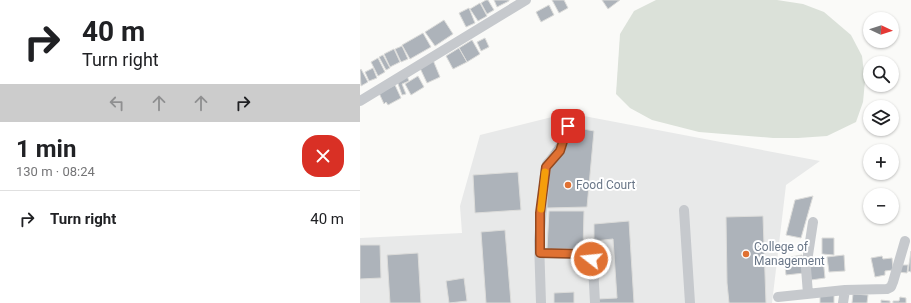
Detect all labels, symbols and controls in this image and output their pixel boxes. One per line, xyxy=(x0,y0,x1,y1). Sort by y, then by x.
north arrow xyxy=(863,12,899,48)
map controls xyxy=(863,12,899,224)
text: 40 m xyxy=(82,15,145,48)
icon: right xyxy=(16,16,68,68)
text: Turn right xyxy=(82,49,159,70)
button: search xyxy=(863,56,899,92)
icon: left xyxy=(106,92,128,114)
icon: ahead xyxy=(148,92,170,114)
icon: ahead xyxy=(190,92,212,114)
icon: right xyxy=(232,92,254,114)
button: layers xyxy=(863,100,899,136)
pin xyxy=(551,109,585,143)
icon: arrive xyxy=(557,115,579,137)
text: 1 min xyxy=(16,135,76,163)
button: close xyxy=(302,135,344,177)
button: + xyxy=(863,144,899,180)
text: 130 m · 08:24 xyxy=(16,164,95,179)
place label: Food Court xyxy=(576,178,636,192)
marker: Food Court xyxy=(563,180,573,190)
button: − xyxy=(863,188,899,224)
icon: right xyxy=(16,208,38,230)
text: Turn right xyxy=(50,210,116,228)
text: 40 m xyxy=(310,210,344,228)
position arrow xyxy=(570,238,612,280)
place label: College of Management xyxy=(754,240,825,268)
marker: College of Management xyxy=(741,249,751,259)

